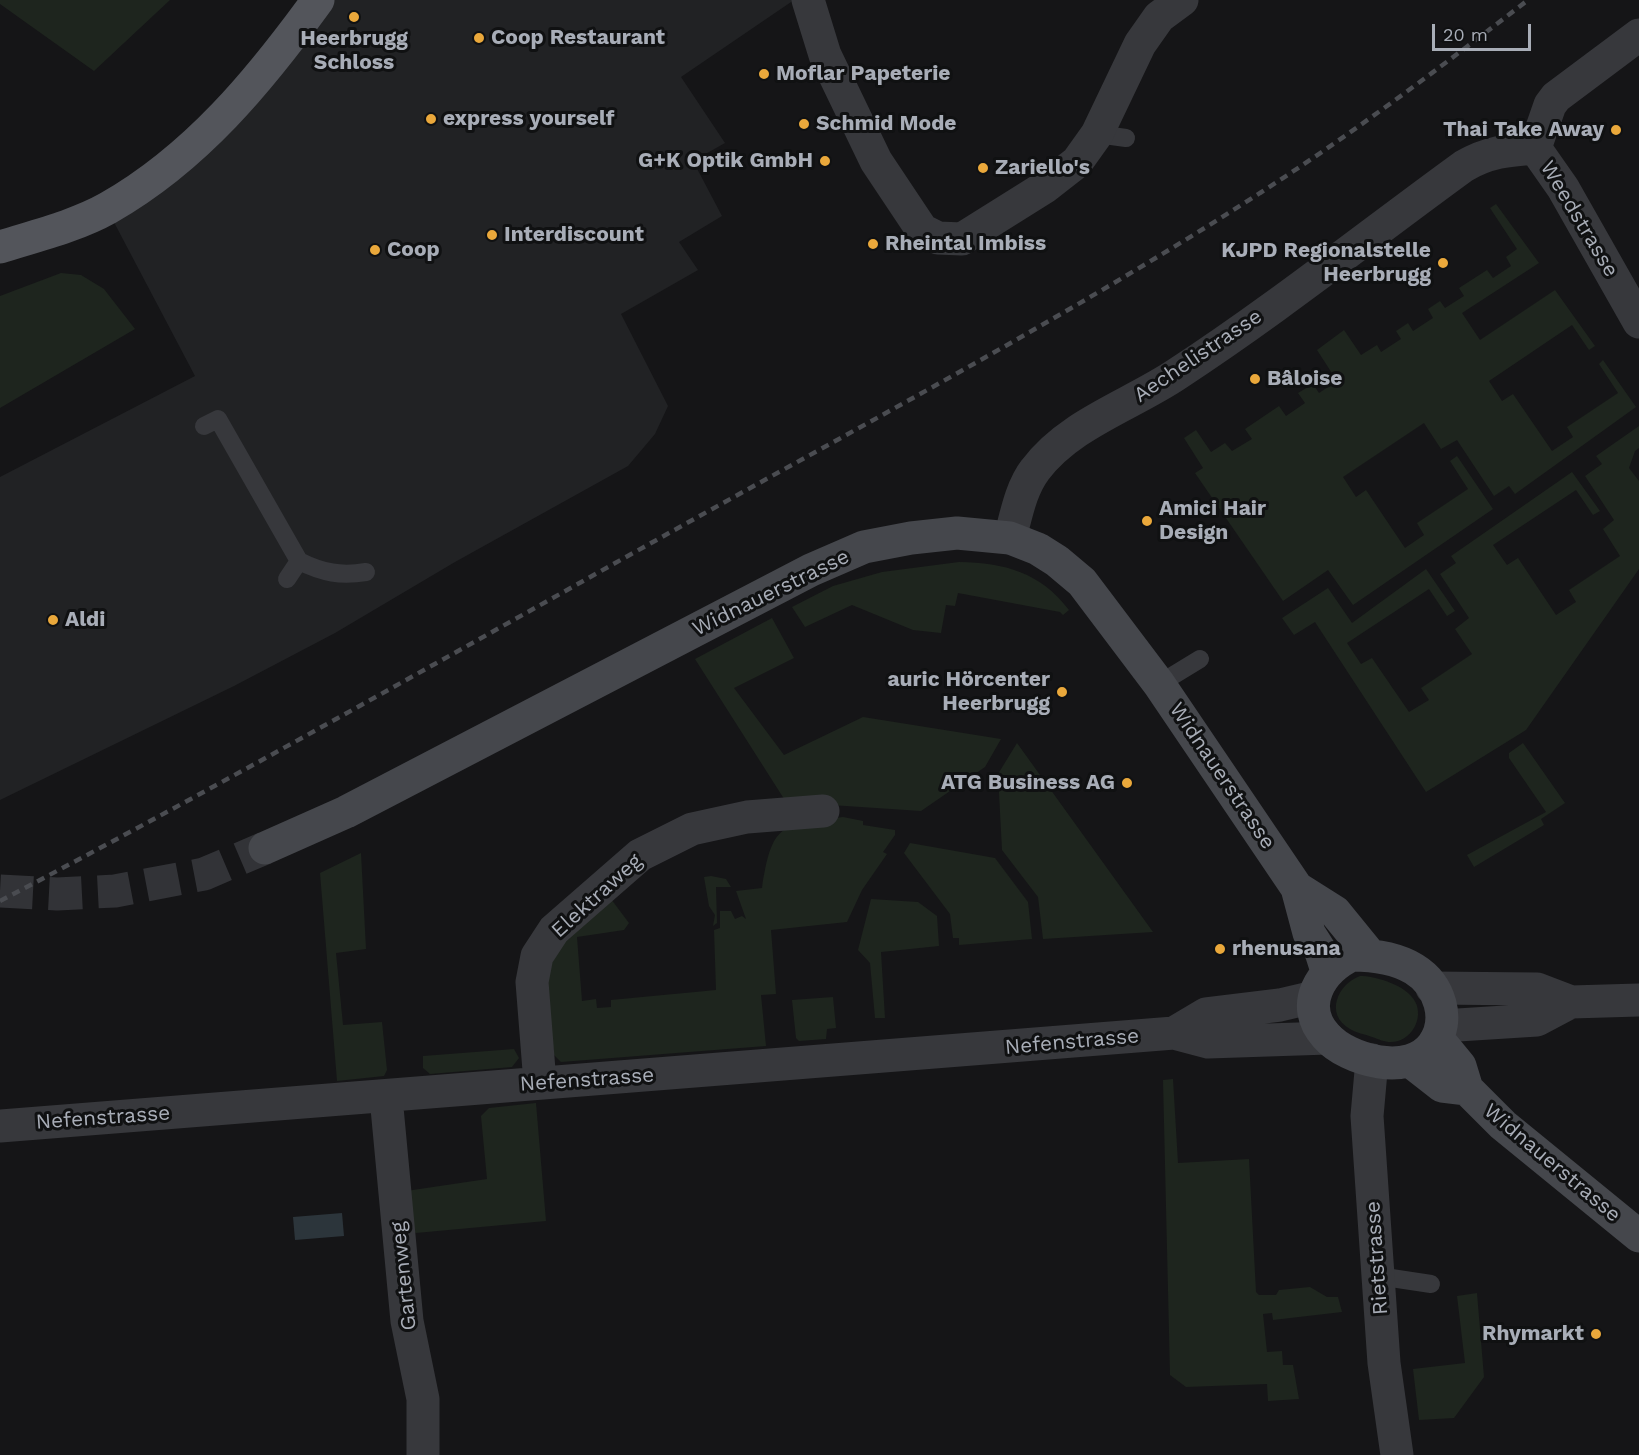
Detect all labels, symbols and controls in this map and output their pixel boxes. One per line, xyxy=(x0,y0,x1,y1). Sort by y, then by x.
marker: Heerbrugg Schloss xyxy=(347,10,361,24)
scale bar xyxy=(1435,12,1534,50)
text: 20 m xyxy=(1443,24,1488,45)
place label: Coop Restaurant xyxy=(491,25,665,51)
place label: Heerbrugg Schloss xyxy=(300,26,408,76)
marker: Coop Restaurant xyxy=(472,31,486,45)
place label: Moflar Papeterie xyxy=(776,61,951,87)
marker: Moflar Papeterie xyxy=(757,67,771,81)
place label: express yourself xyxy=(443,106,615,132)
place label: Schmid Mode xyxy=(816,111,956,137)
marker: express yourself xyxy=(424,112,438,126)
marker: Schmid Mode xyxy=(797,117,811,131)
place label: Thai Take Away xyxy=(1443,117,1604,143)
marker: Thai Take Away xyxy=(1609,123,1623,137)
place label: G+K Optik GmbH xyxy=(638,148,813,174)
marker: G+K Optik GmbH xyxy=(818,154,832,168)
place label: Zariello's xyxy=(995,155,1090,181)
street label: Weedstrasse xyxy=(1534,156,1624,282)
marker: Zariello's xyxy=(976,161,990,175)
place label: Interdiscount xyxy=(504,222,644,248)
marker: Interdiscount xyxy=(485,228,499,242)
place label: Rheintal Imbiss xyxy=(885,231,1046,257)
place label: Coop xyxy=(387,237,440,263)
marker: Rheintal Imbiss xyxy=(866,237,880,251)
place label: KJPD Regionalstelle Heerbrugg xyxy=(1221,238,1431,288)
marker: Coop xyxy=(368,243,382,257)
marker: KJPD Regionalstelle Heerbrugg xyxy=(1436,256,1450,270)
street label: Aechelistrasse xyxy=(1129,304,1267,408)
place label: Bâloise xyxy=(1267,366,1342,392)
marker: Bâloise xyxy=(1248,372,1262,386)
place label: Amici Hair Design xyxy=(1159,496,1266,546)
marker: Amici Hair Design xyxy=(1140,514,1154,528)
street label: Widnauerstrasse xyxy=(688,544,854,642)
place label: Aldi xyxy=(65,607,105,633)
marker: Aldi xyxy=(46,613,60,627)
place label: auric Hörcenter Heerbrugg xyxy=(887,667,1050,717)
marker: auric Hörcenter Heerbrugg xyxy=(1055,685,1069,699)
street label: Widnauerstrasse xyxy=(1164,698,1280,854)
place label: ATG Business AG xyxy=(941,770,1115,796)
marker: ATG Business AG xyxy=(1120,776,1134,790)
street label: Elektraweg xyxy=(547,849,647,943)
place label: rhenusana xyxy=(1232,936,1341,962)
marker: rhenusana xyxy=(1213,942,1227,956)
street label: Nefenstrasse xyxy=(1004,1024,1140,1060)
street label: Nefenstrasse xyxy=(519,1063,655,1097)
street label: Widnauerstrasse xyxy=(1478,1098,1626,1228)
street label: Nefenstrasse xyxy=(35,1101,171,1135)
street label: Rietstrasse xyxy=(1360,1200,1394,1316)
street label: Gartenweg xyxy=(386,1220,422,1332)
place label: Rhymarkt xyxy=(1482,1321,1584,1347)
marker: Rhymarkt xyxy=(1589,1327,1603,1341)

